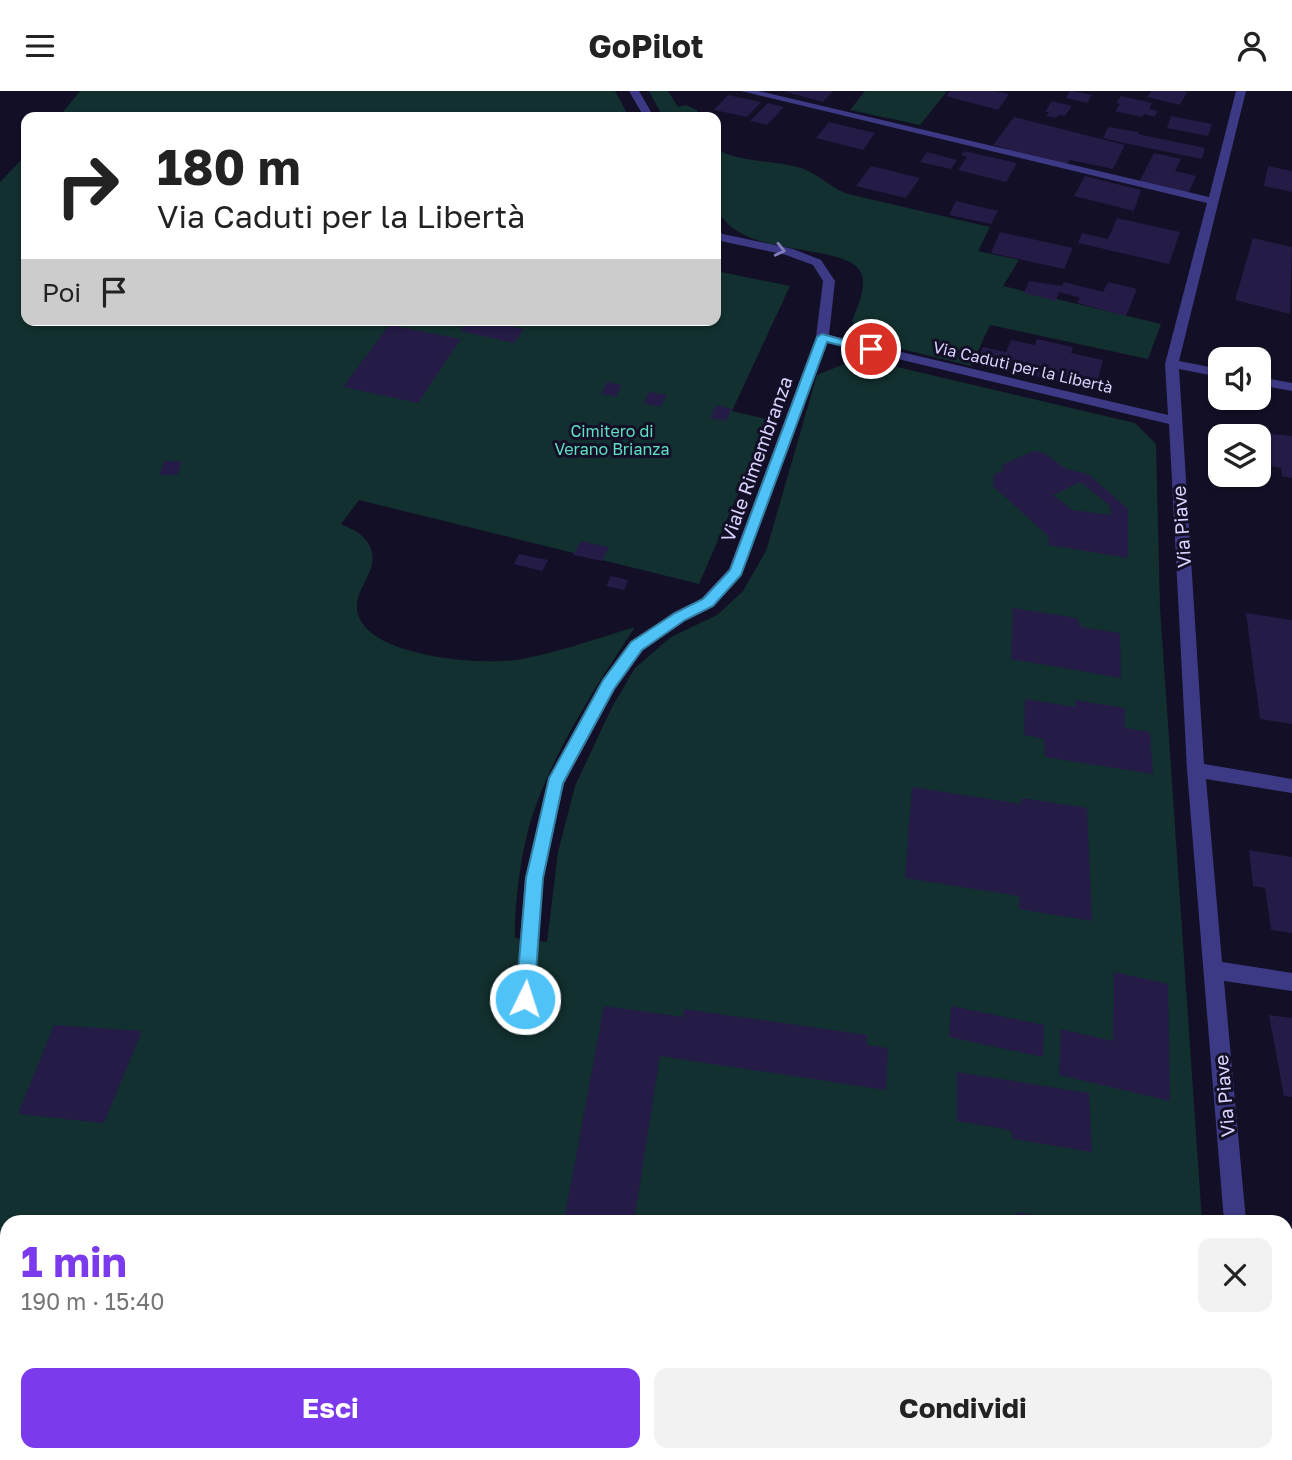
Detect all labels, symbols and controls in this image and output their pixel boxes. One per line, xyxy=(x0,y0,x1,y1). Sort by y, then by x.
icon: menu xyxy=(21,27,59,65)
text: GoPilot xyxy=(588,27,704,65)
icon: person xyxy=(1233,27,1271,65)
text: 180 m xyxy=(157,137,301,196)
icon: right xyxy=(42,140,133,231)
text: Via Caduti per la Libertà xyxy=(157,197,525,235)
one-way arrow xyxy=(774,242,786,256)
icon: arrive xyxy=(95,273,133,311)
text: Poi xyxy=(42,277,81,308)
pin xyxy=(841,319,901,379)
icon: arrive xyxy=(852,330,890,368)
street label: Via Caduti per la Libertà xyxy=(931,337,1115,397)
map controls xyxy=(1208,347,1271,487)
button: sound xyxy=(1208,347,1271,410)
street label: Viale Rimembranza xyxy=(715,373,797,545)
park label: Cimitero di Verano Brianza xyxy=(555,421,669,459)
button: layers xyxy=(1208,424,1271,487)
street label: Via Piave xyxy=(1167,485,1195,569)
position arrow xyxy=(488,962,562,1036)
street label: Via Piave xyxy=(1209,1054,1239,1138)
text: 1 min xyxy=(21,1236,127,1286)
button: close xyxy=(1198,1238,1272,1312)
text: 190 m · 15:40 xyxy=(21,1287,165,1315)
button: Esci xyxy=(21,1368,640,1448)
button: Condividi xyxy=(654,1368,1272,1448)

